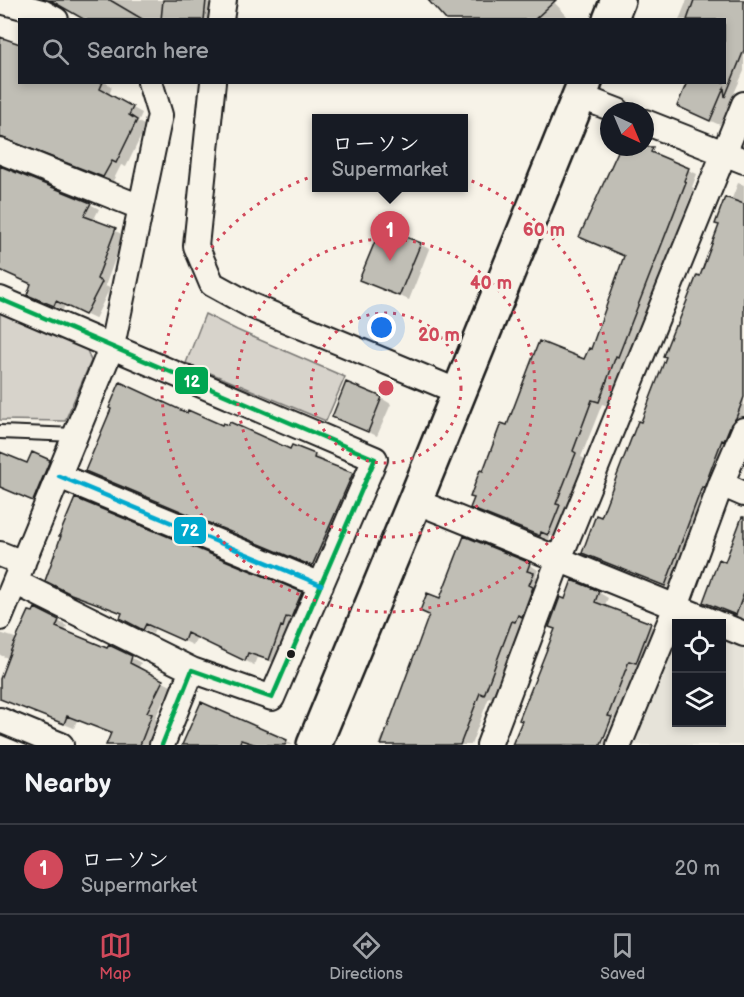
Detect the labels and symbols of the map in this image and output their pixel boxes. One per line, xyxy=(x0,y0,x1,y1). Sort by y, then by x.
north arrow xyxy=(600,102,654,156)
pin: 1 xyxy=(370,212,410,261)
text: 60 m xyxy=(523,220,565,241)
text: 40 m xyxy=(470,273,512,294)
your location xyxy=(367,313,396,342)
text: 20 m xyxy=(418,325,460,346)
line badge: 12 xyxy=(174,366,209,395)
text: 12 xyxy=(184,373,201,392)
centre of rings xyxy=(376,378,396,398)
line badge: 72 xyxy=(173,516,207,545)
text: 72 xyxy=(181,522,200,541)
unlabelled marker xyxy=(285,648,297,660)

